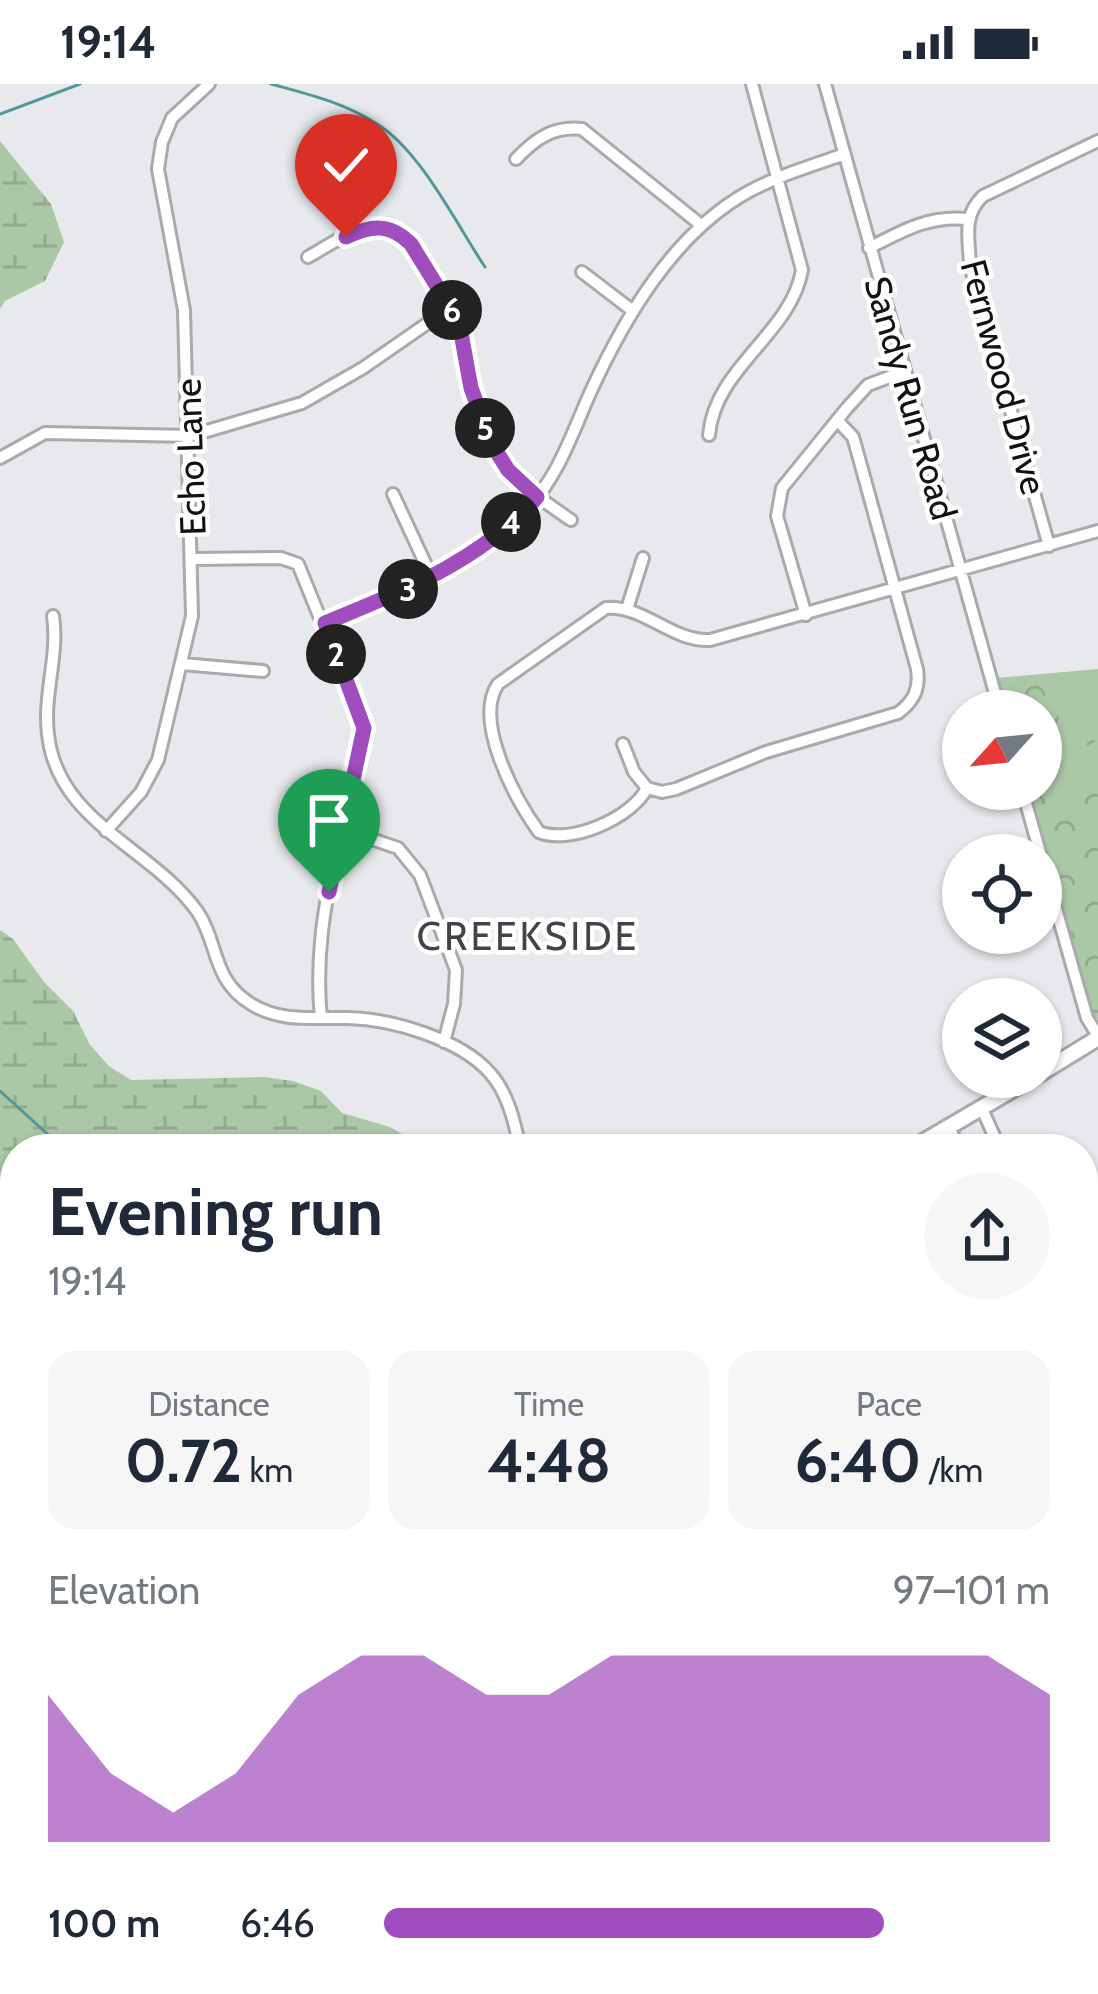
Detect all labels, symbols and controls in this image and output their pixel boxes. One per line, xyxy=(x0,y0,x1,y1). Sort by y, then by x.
text: 19:14 xyxy=(60,15,156,69)
pin xyxy=(295,114,397,237)
icon: check xyxy=(313,132,379,198)
street label: Fernwood Drive xyxy=(952,255,1056,499)
street label: Sandy Run Road xyxy=(855,271,967,525)
pin: 6 xyxy=(422,280,482,340)
text: 6 xyxy=(443,290,461,330)
street label: Echo Lane xyxy=(165,378,215,536)
pin: 5 xyxy=(455,398,515,458)
text: 5 xyxy=(476,408,494,448)
pin: 4 xyxy=(481,492,541,552)
text: 4 xyxy=(501,502,521,542)
pin: 3 xyxy=(378,559,438,619)
text: 3 xyxy=(399,569,417,609)
pin: 2 xyxy=(306,624,366,684)
text: 2 xyxy=(327,634,345,674)
north arrow xyxy=(942,690,1062,810)
map controls xyxy=(942,690,1062,1098)
pin xyxy=(278,769,380,892)
icon: arrive xyxy=(296,787,362,853)
button: locate xyxy=(942,834,1062,954)
district label: CREEKSIDE xyxy=(417,912,639,960)
button: layers xyxy=(942,978,1062,1098)
text: Evening run xyxy=(48,1171,383,1252)
button: share xyxy=(924,1173,1050,1299)
text: 19:14 xyxy=(48,1257,126,1305)
text: Distance xyxy=(148,1384,270,1424)
text: Time xyxy=(514,1384,584,1424)
text: Pace xyxy=(856,1384,922,1424)
text: 0.72 xyxy=(125,1424,242,1497)
text: 4:48 xyxy=(487,1424,611,1497)
text: 6:40 xyxy=(795,1424,921,1497)
text: km xyxy=(242,1450,293,1490)
text: /km xyxy=(921,1450,983,1490)
text: Elevation xyxy=(48,1566,200,1614)
text: 97–101 m xyxy=(893,1566,1050,1614)
text: 100 m xyxy=(48,1899,160,1947)
text: 6:46 xyxy=(240,1899,315,1947)

